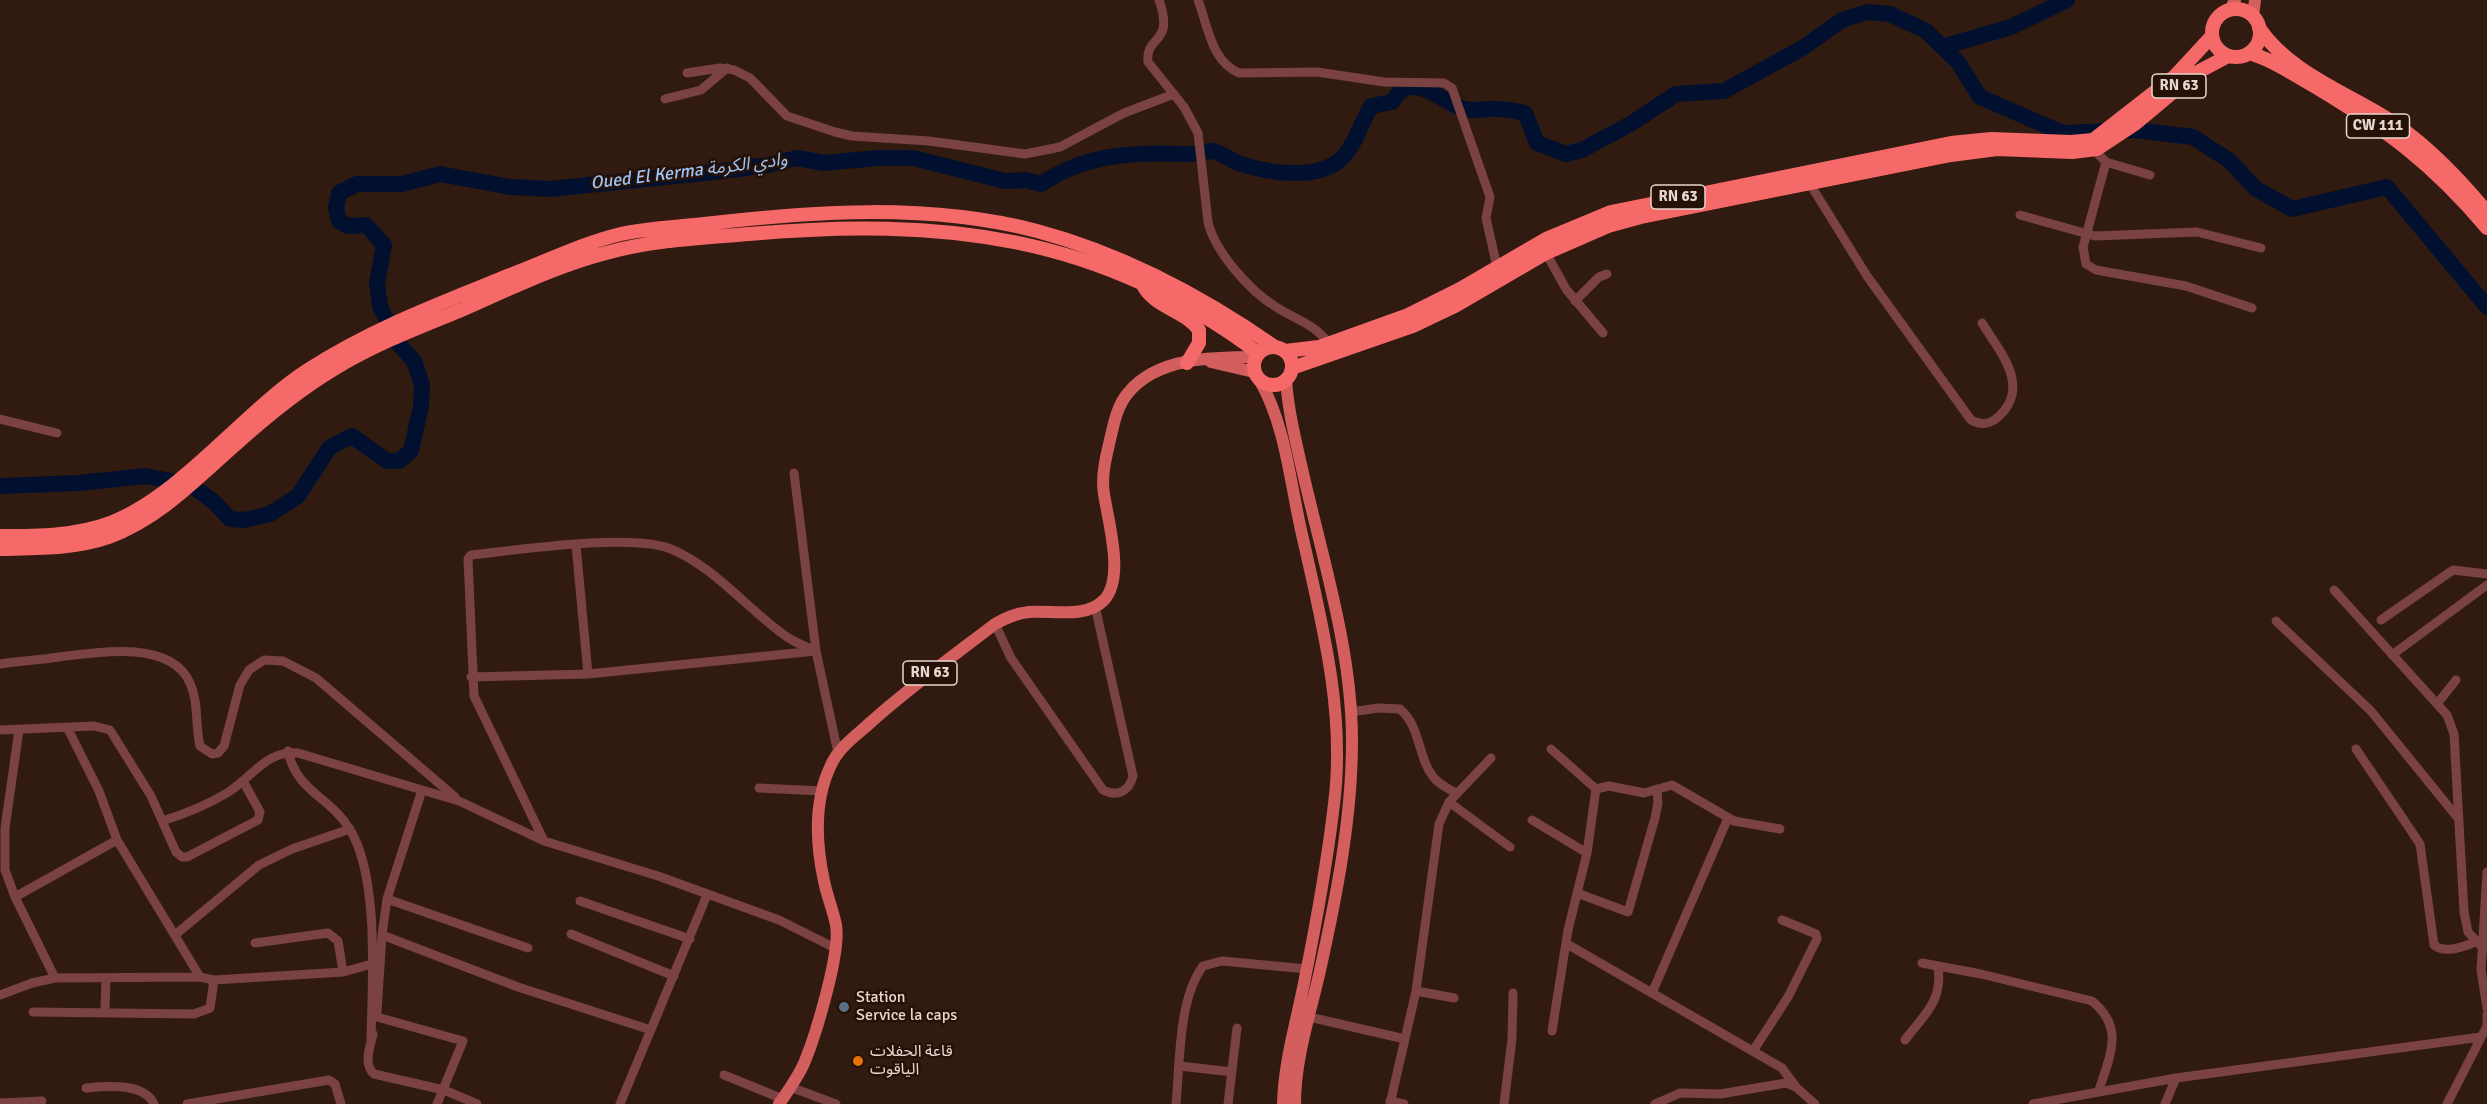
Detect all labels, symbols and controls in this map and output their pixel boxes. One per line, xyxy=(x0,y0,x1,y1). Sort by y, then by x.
road number: RN 63 xyxy=(2152,74,2206,98)
road number: CW 111 xyxy=(2346,114,2410,138)
water label: Oued El Kerma وادي الكرمة xyxy=(589,149,789,195)
road number: RN 63 xyxy=(1651,185,1705,209)
road number: RN 63 xyxy=(903,661,957,685)
place label: Station Service la caps xyxy=(856,988,957,1026)
marker: Station Service la caps xyxy=(837,1000,851,1014)
place label: قاعة الحفلات الياقوت xyxy=(870,1042,953,1080)
marker: قاعة الحفلات الياقوت xyxy=(851,1054,865,1068)

